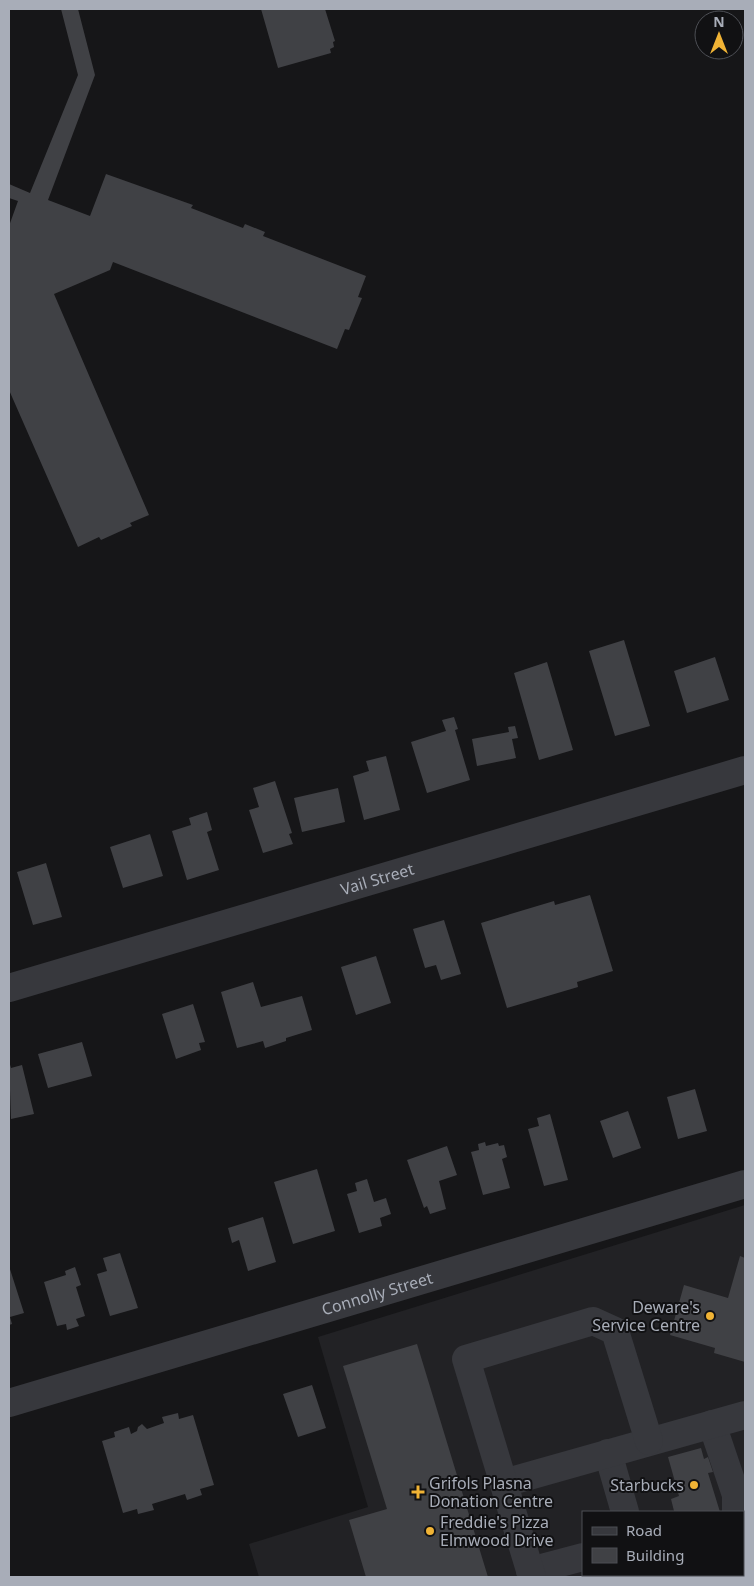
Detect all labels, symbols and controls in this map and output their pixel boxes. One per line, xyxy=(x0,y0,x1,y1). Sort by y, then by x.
north arrow xyxy=(694,10,744,60)
text: N xyxy=(713,12,725,31)
street label: Vail Street xyxy=(338,858,417,900)
street label: Connolly Street xyxy=(319,1267,435,1320)
place label: Deware's Service Centre xyxy=(592,1296,700,1336)
marker: Deware's Service Centre xyxy=(704,1310,716,1322)
place label: Grifols Plasna Donation Centre xyxy=(429,1472,553,1512)
place label: Starbucks xyxy=(610,1474,684,1496)
marker: Starbucks xyxy=(688,1479,700,1491)
marker: Grifols Plasna Donation Centre xyxy=(411,1485,425,1499)
place label: Freddie's Pizza Elmwood Drive xyxy=(440,1511,554,1551)
legend xyxy=(582,1511,744,1576)
text: Road xyxy=(626,1520,662,1540)
marker: Freddie's Pizza Elmwood Drive xyxy=(424,1525,436,1537)
text: Building xyxy=(626,1545,684,1565)

